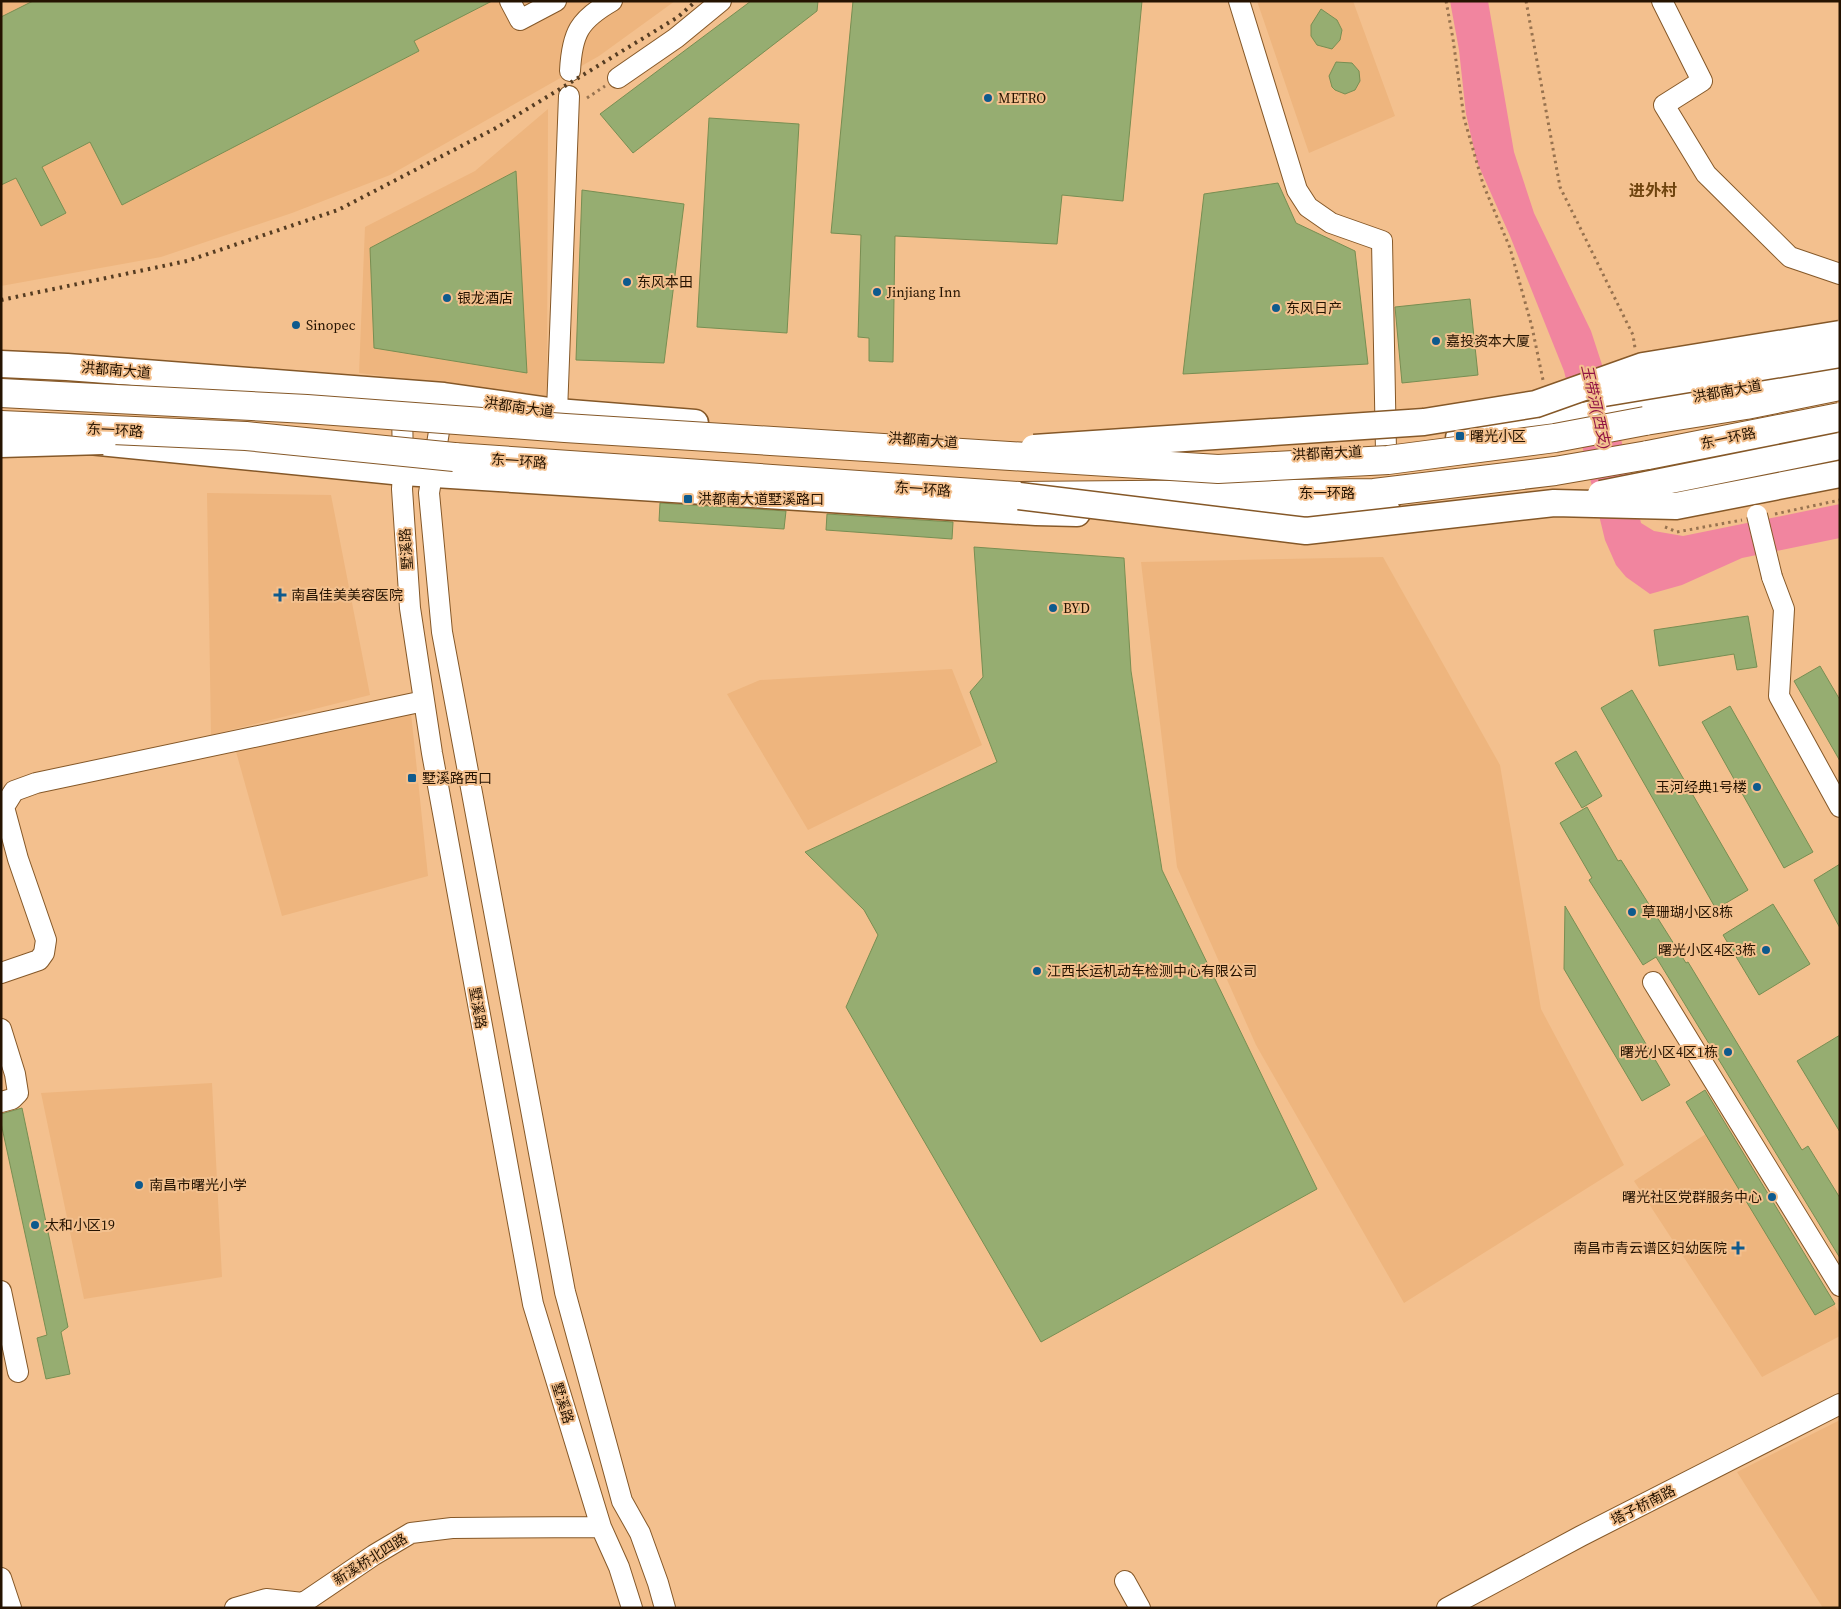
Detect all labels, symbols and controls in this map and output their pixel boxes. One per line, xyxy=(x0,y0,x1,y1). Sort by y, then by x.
place label: METRO xyxy=(998,88,1046,108)
marker: METRO xyxy=(982,92,994,104)
district label: 进外村 xyxy=(1629,179,1677,201)
place label: 东风本田 xyxy=(637,272,693,292)
marker: 东风本田 xyxy=(621,276,633,288)
place label: Jinjiang Inn xyxy=(886,282,962,302)
marker: Jinjiang Inn xyxy=(871,286,883,298)
place label: 银龙酒店 xyxy=(457,288,513,308)
marker: 银龙酒店 xyxy=(441,292,453,304)
place label: 东风日产 xyxy=(1286,298,1342,318)
marker: 东风日产 xyxy=(1270,302,1282,314)
place label: Sinopec xyxy=(306,315,356,335)
marker: Sinopec xyxy=(290,319,302,331)
place label: 嘉投资本大厦 xyxy=(1446,331,1530,351)
marker: 嘉投资本大厦 xyxy=(1430,335,1442,347)
street label: 洪都南大道 xyxy=(80,357,152,383)
water label: 玉带河(西支) xyxy=(1577,362,1616,451)
street label: 洪都南大道 xyxy=(1691,375,1763,407)
street label: 洪都南大道 xyxy=(483,392,555,422)
street label: 东一环路 xyxy=(87,419,143,441)
street label: 东一环路 xyxy=(1699,422,1757,454)
place label: 曙光小区 xyxy=(1470,426,1526,446)
street label: 洪都南大道 xyxy=(887,428,959,452)
marker: 曙光小区 xyxy=(1454,430,1466,442)
street label: 洪都南大道 xyxy=(1292,441,1362,465)
street label: 东一环路 xyxy=(490,449,548,473)
street label: 东一环路 xyxy=(894,477,952,501)
street label: 东一环路 xyxy=(1299,483,1355,503)
place label: 洪都南大道墅溪路口 xyxy=(698,489,824,509)
marker: 洪都南大道墅溪路口 xyxy=(682,493,694,505)
street label: 墅溪路 xyxy=(395,527,417,571)
place label: 南昌佳美美容医院 xyxy=(291,585,403,605)
marker: 南昌佳美美容医院 xyxy=(273,588,287,602)
place label: BYD xyxy=(1063,598,1090,618)
marker: BYD xyxy=(1047,602,1059,614)
place label: 墅溪路西口 xyxy=(422,768,492,788)
marker: 墅溪路西口 xyxy=(406,772,418,784)
place label: 玉河经典1号楼 xyxy=(1656,777,1747,797)
marker: 玉河经典1号楼 xyxy=(1751,781,1763,793)
place label: 草珊瑚小区8栋 xyxy=(1642,902,1733,922)
marker: 草珊瑚小区8栋 xyxy=(1626,906,1638,918)
place label: 曙光小区4区3栋 xyxy=(1658,940,1756,960)
marker: 曙光小区4区3栋 xyxy=(1760,944,1772,956)
place label: 江西长运机动车检测中心有限公司 xyxy=(1047,961,1257,981)
marker: 江西长运机动车检测中心有限公司 xyxy=(1031,965,1043,977)
street label: 墅溪路 xyxy=(465,986,491,1030)
place label: 曙光小区4区1栋 xyxy=(1620,1042,1718,1062)
marker: 曙光小区4区1栋 xyxy=(1722,1046,1734,1058)
place label: 南昌市曙光小学 xyxy=(149,1175,247,1195)
marker: 南昌市曙光小学 xyxy=(133,1179,145,1191)
place label: 曙光社区党群服务中心 xyxy=(1622,1187,1762,1207)
marker: 曙光社区党群服务中心 xyxy=(1766,1191,1778,1203)
place label: 太和小区19 xyxy=(45,1215,115,1235)
marker: 太和小区19 xyxy=(29,1219,41,1231)
place label: 南昌市青云谱区妇幼医院 xyxy=(1573,1238,1727,1258)
marker: 南昌市青云谱区妇幼医院 xyxy=(1731,1241,1745,1255)
street label: 墅溪路 xyxy=(547,1380,579,1426)
street label: 塔子桥南路 xyxy=(1607,1480,1679,1530)
street label: 新溪桥北四路 xyxy=(329,1528,411,1590)

